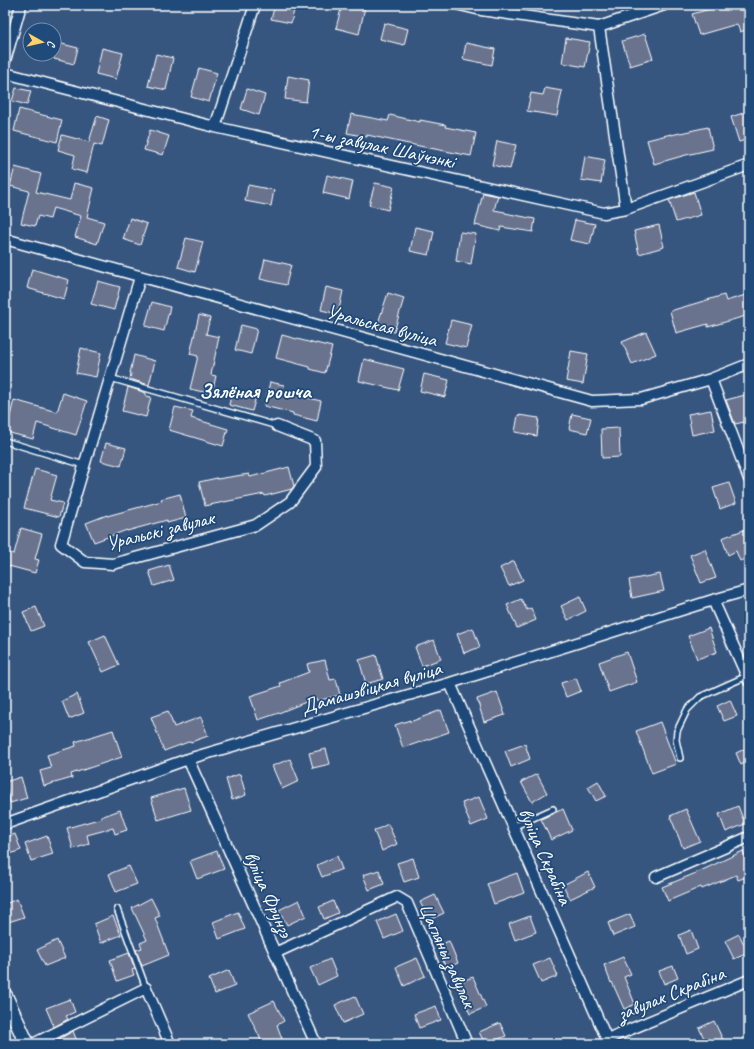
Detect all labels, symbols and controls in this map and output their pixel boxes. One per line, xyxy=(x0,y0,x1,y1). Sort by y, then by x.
north arrow xyxy=(22,22,62,62)
text: С xyxy=(44,40,59,49)
street label: 1-ы завулак Шаўчэнкі xyxy=(306,119,459,176)
street label: Уральская вуліца xyxy=(324,299,441,353)
district label: Зялёная рошча xyxy=(199,378,312,404)
street label: Уральскі завулак xyxy=(104,505,219,557)
street label: Дамашэвіцкая вуліца xyxy=(298,655,445,719)
street label: вуліца Скрабіна xyxy=(513,804,579,910)
street label: вуліца Фрунзэ xyxy=(238,847,299,943)
street label: Цагляны завулак xyxy=(412,899,482,1013)
street label: завулак Скрабіна xyxy=(611,960,730,1028)

